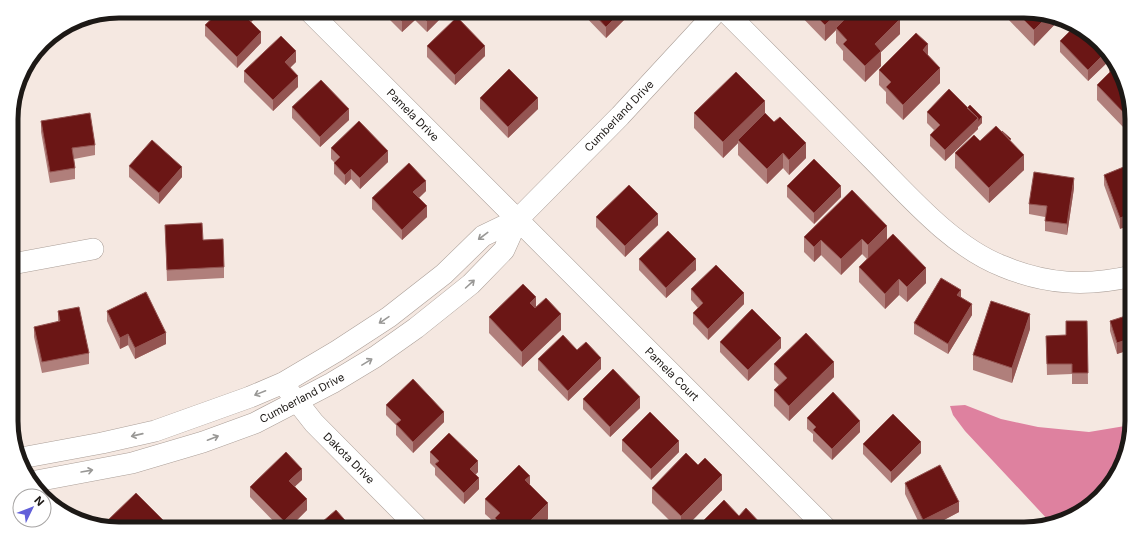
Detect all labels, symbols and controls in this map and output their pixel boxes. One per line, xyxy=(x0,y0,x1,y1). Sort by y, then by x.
street label: Cumberland Drive xyxy=(581,77,657,155)
street label: Pamela Drive xyxy=(384,86,442,144)
one-way arrow xyxy=(478,232,489,241)
one-way arrow xyxy=(465,279,475,288)
one-way arrow xyxy=(379,316,390,324)
street label: Pamela Court xyxy=(642,344,702,404)
one-way arrow xyxy=(361,358,372,366)
street label: Cumberland Drive xyxy=(257,370,347,426)
one-way arrow xyxy=(255,389,267,397)
street label: Dakota Drive xyxy=(320,429,378,487)
one-way arrow xyxy=(131,432,144,440)
one-way arrow xyxy=(206,434,218,442)
one-way arrow xyxy=(80,467,93,475)
north arrow xyxy=(12,488,52,528)
text: N xyxy=(31,493,47,509)

